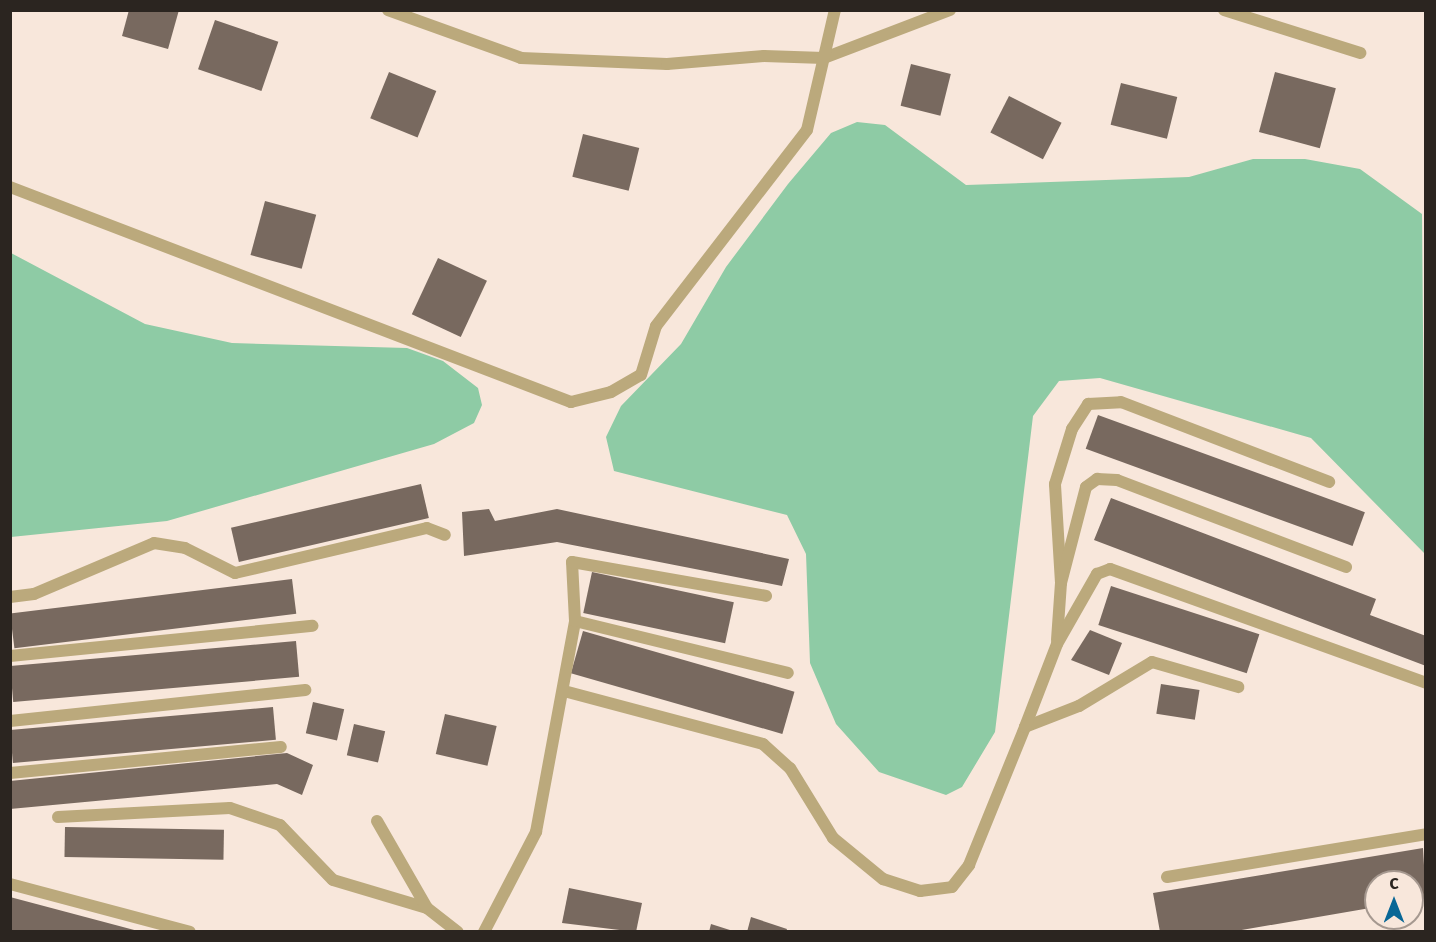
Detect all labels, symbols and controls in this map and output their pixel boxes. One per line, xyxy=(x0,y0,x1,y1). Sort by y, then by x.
north arrow xyxy=(1364,870,1424,930)
text: С xyxy=(1389,874,1399,893)

